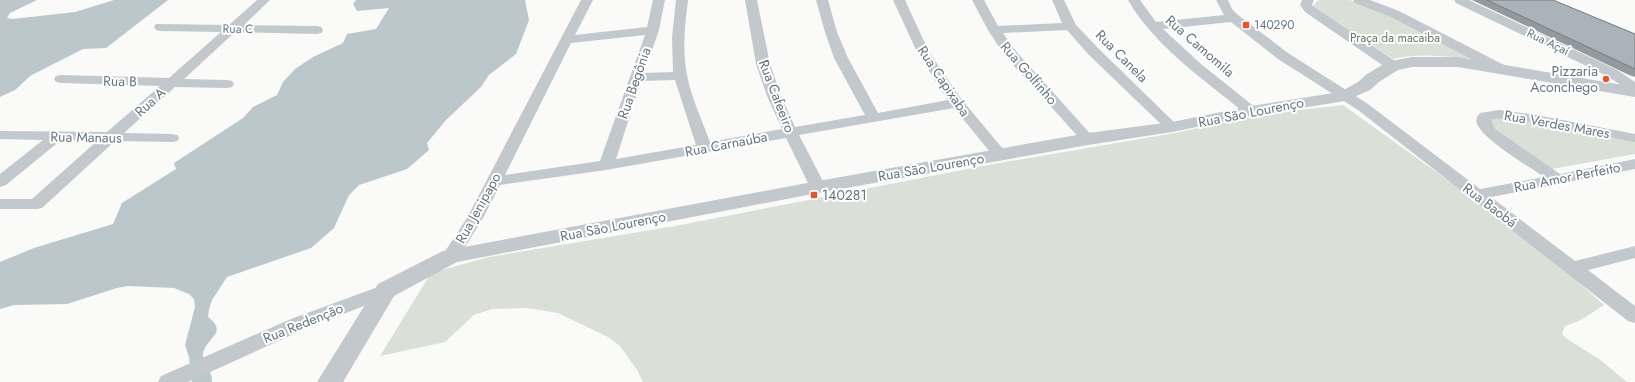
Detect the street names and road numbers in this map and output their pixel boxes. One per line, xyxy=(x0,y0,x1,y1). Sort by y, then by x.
street label: Rua Camomila xyxy=(1161,10,1239,82)
street label: Rua C xyxy=(223,20,253,38)
street label: Rua Açaí xyxy=(1524,24,1573,60)
street label: Rua Canela xyxy=(1091,25,1153,87)
street label: Rua Golfinho xyxy=(996,37,1062,109)
street label: Rua Capixaba xyxy=(913,42,975,120)
street label: Rua Begônia xyxy=(612,45,656,121)
street label: Rua Cafeeiro xyxy=(754,57,800,136)
street label: Rua B xyxy=(103,71,137,91)
street label: Rua A xyxy=(130,82,170,121)
street label: Rua São Lourenço xyxy=(1196,92,1306,132)
street label: Rua Verdes Mares xyxy=(1503,105,1612,143)
street label: Rua Manaus xyxy=(50,126,122,148)
street label: Rua Carnaúba xyxy=(683,126,769,162)
street label: Rua São Lourenço xyxy=(876,148,986,186)
street label: Rua Amor Perfeito xyxy=(1512,157,1622,197)
street label: Rua Jenipapo xyxy=(450,169,506,247)
street label: Rua Baobá xyxy=(1459,178,1521,232)
street label: Rua São Lourenço xyxy=(558,206,668,246)
street label: Rua Redenção xyxy=(260,298,346,348)

